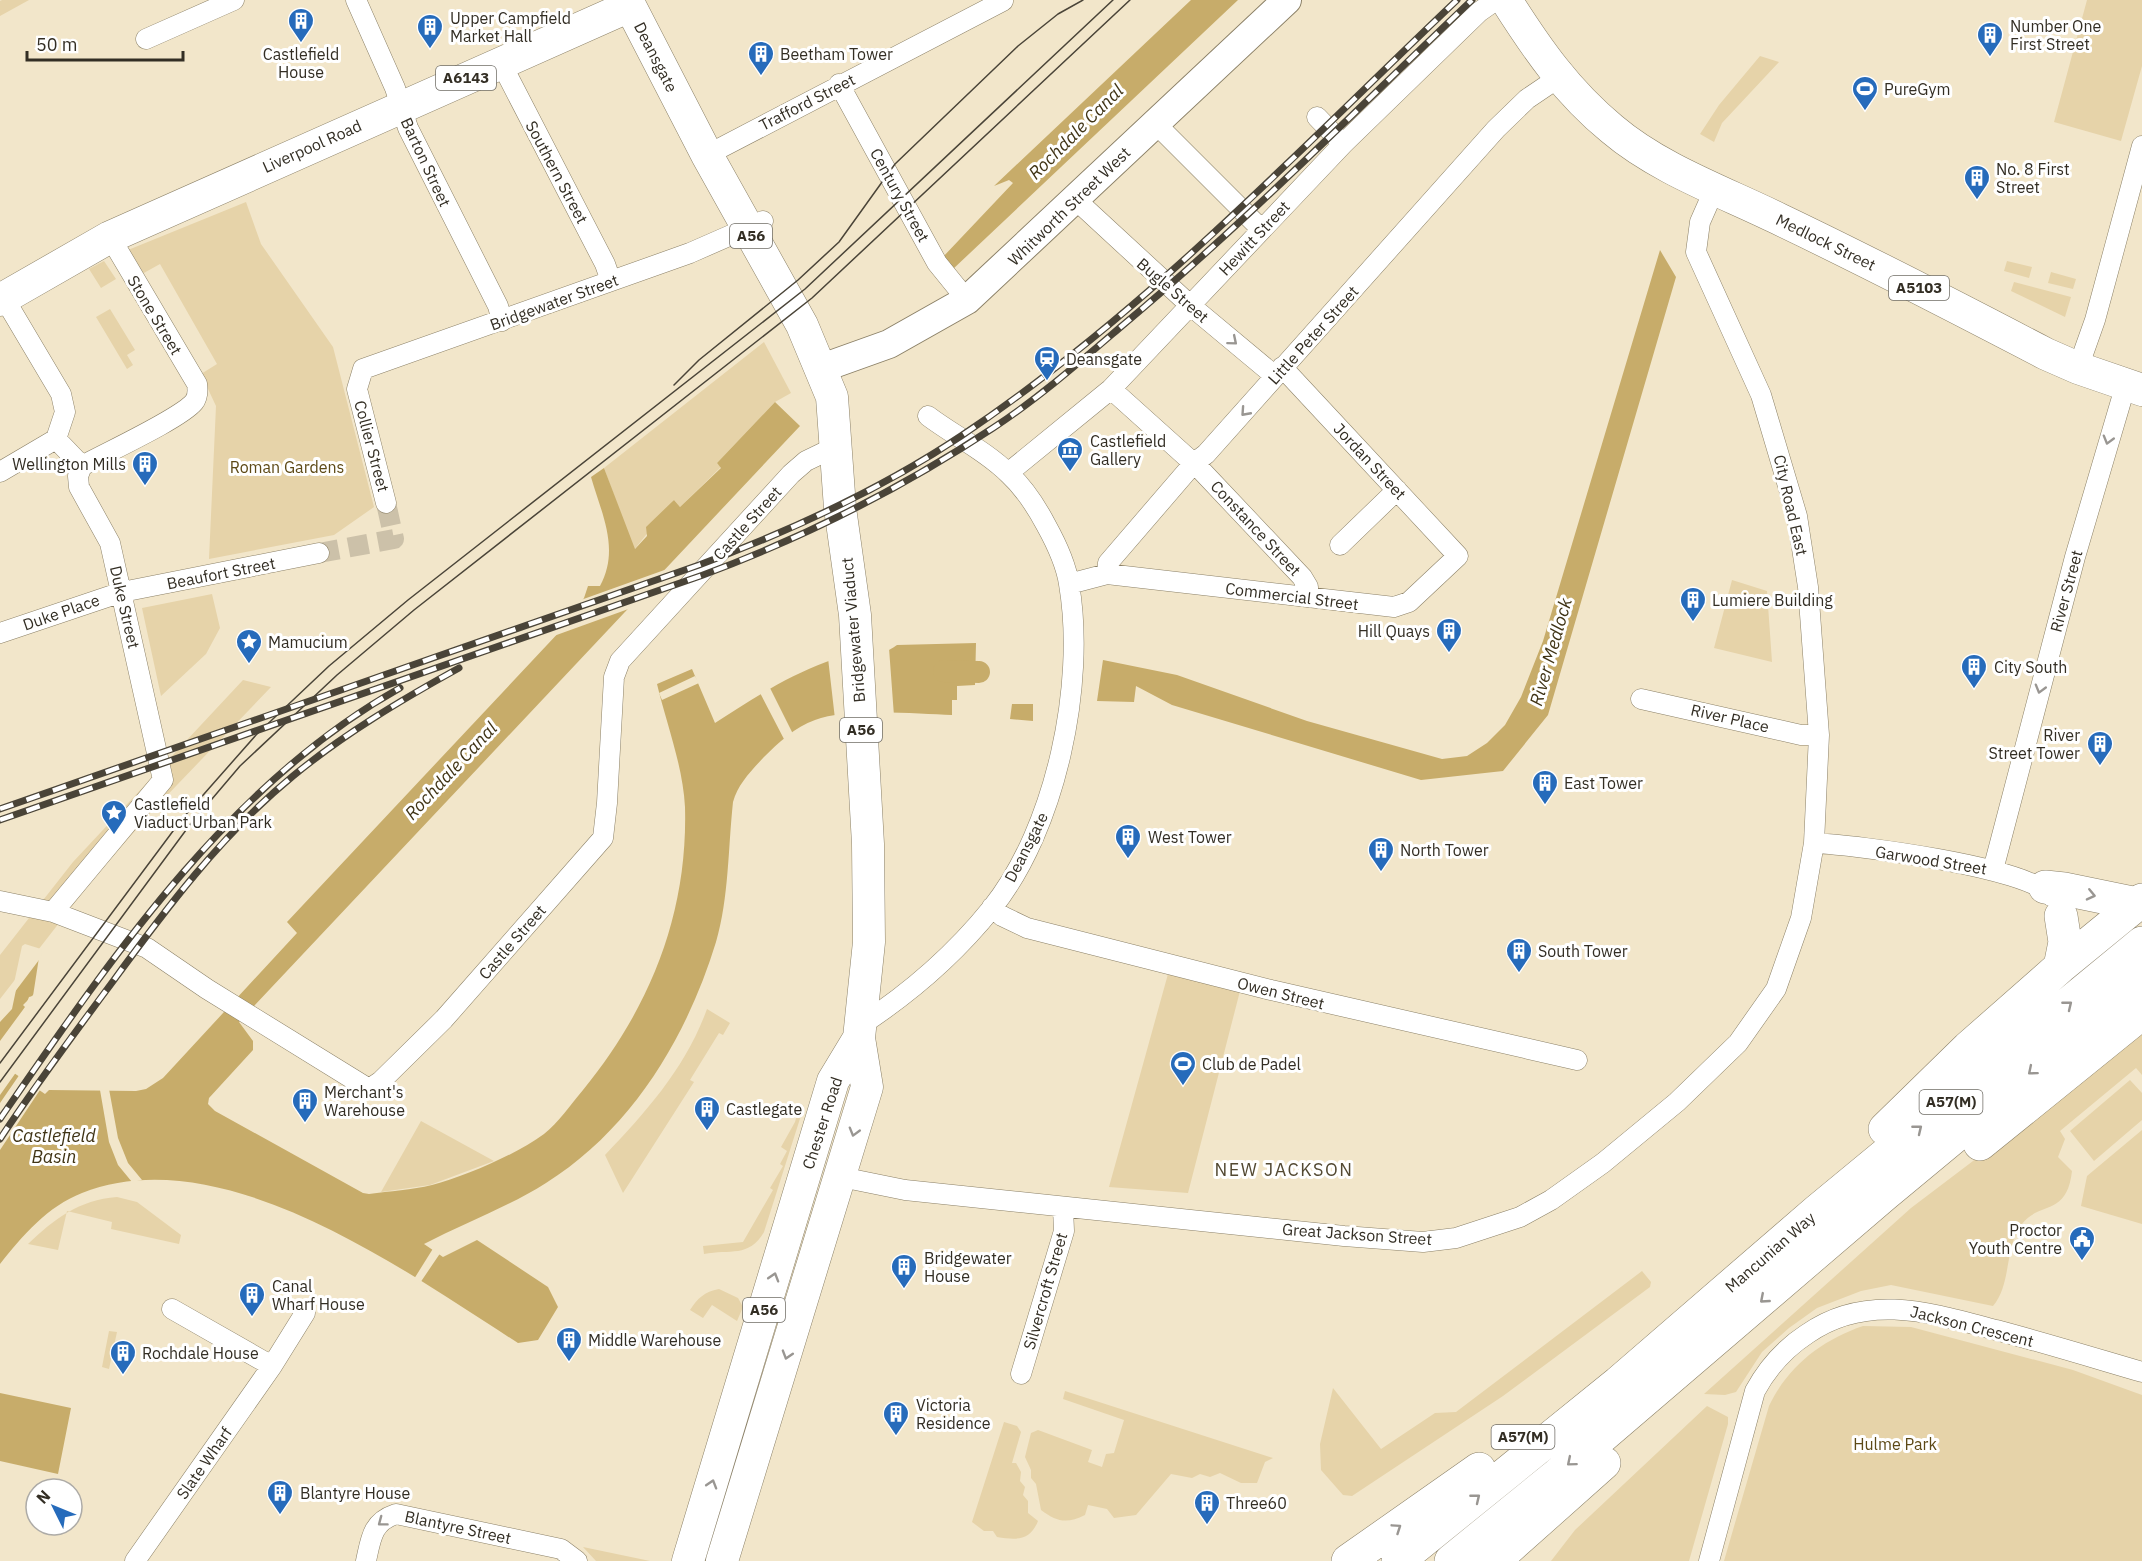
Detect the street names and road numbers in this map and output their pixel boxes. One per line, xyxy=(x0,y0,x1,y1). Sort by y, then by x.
street label: Deansgate xyxy=(630,19,682,96)
road number: A6143 xyxy=(436,66,496,90)
street label: Trafford Street xyxy=(756,69,858,135)
street label: Barton Street xyxy=(397,114,455,210)
street label: Liverpool Road xyxy=(259,115,365,177)
street label: Southern Street xyxy=(522,117,592,227)
street label: Whitworth Street West xyxy=(1004,142,1134,270)
street label: Century Street xyxy=(866,145,934,245)
street label: Hewitt Street xyxy=(1214,196,1294,280)
street label: Medlock Street xyxy=(1773,209,1879,275)
road number: A56 xyxy=(730,224,772,248)
street label: Bugle Street xyxy=(1133,253,1213,327)
street label: Bridgewater Street xyxy=(487,269,621,335)
street label: Stone Street xyxy=(123,272,187,358)
road number: A5103 xyxy=(1889,276,1949,300)
street label: Little Peter Street xyxy=(1263,281,1363,389)
street label: Collier Street xyxy=(350,398,394,494)
street label: Jordan Street xyxy=(1329,419,1411,503)
street label: City Road East xyxy=(1770,453,1812,557)
street label: Constance Street xyxy=(1207,476,1305,580)
street label: Castle Street xyxy=(709,482,785,564)
street label: River Street xyxy=(2045,548,2087,634)
street label: Beaufort Street xyxy=(165,553,277,593)
street label: Bridgewater Viaduct xyxy=(837,557,869,703)
street label: Duke Street xyxy=(106,564,144,650)
street label: Commercial Street xyxy=(1224,578,1360,614)
street label: Duke Place xyxy=(20,589,102,634)
street label: River Place xyxy=(1689,699,1771,737)
road number: A56 xyxy=(840,718,882,742)
street label: Deansgate xyxy=(1000,808,1052,885)
street label: Garwood Street xyxy=(1874,841,1988,879)
street label: Castle Street xyxy=(474,901,550,983)
street label: Owen Street xyxy=(1235,973,1327,1013)
street label: Chester Road xyxy=(798,1074,846,1172)
road number: A57(M) xyxy=(1920,1090,1982,1114)
street label: Mancunian Way xyxy=(1721,1207,1819,1297)
street label: Great Jackson Street xyxy=(1281,1219,1433,1249)
street label: Silvercroft Street xyxy=(1019,1230,1071,1352)
road number: A56 xyxy=(743,1298,785,1322)
street label: Jackson Crescent xyxy=(1908,1301,2036,1351)
street label: Slate Wharf xyxy=(172,1423,236,1503)
road number: A57(M) xyxy=(1492,1425,1555,1449)
street label: Blantyre Street xyxy=(403,1506,513,1548)

